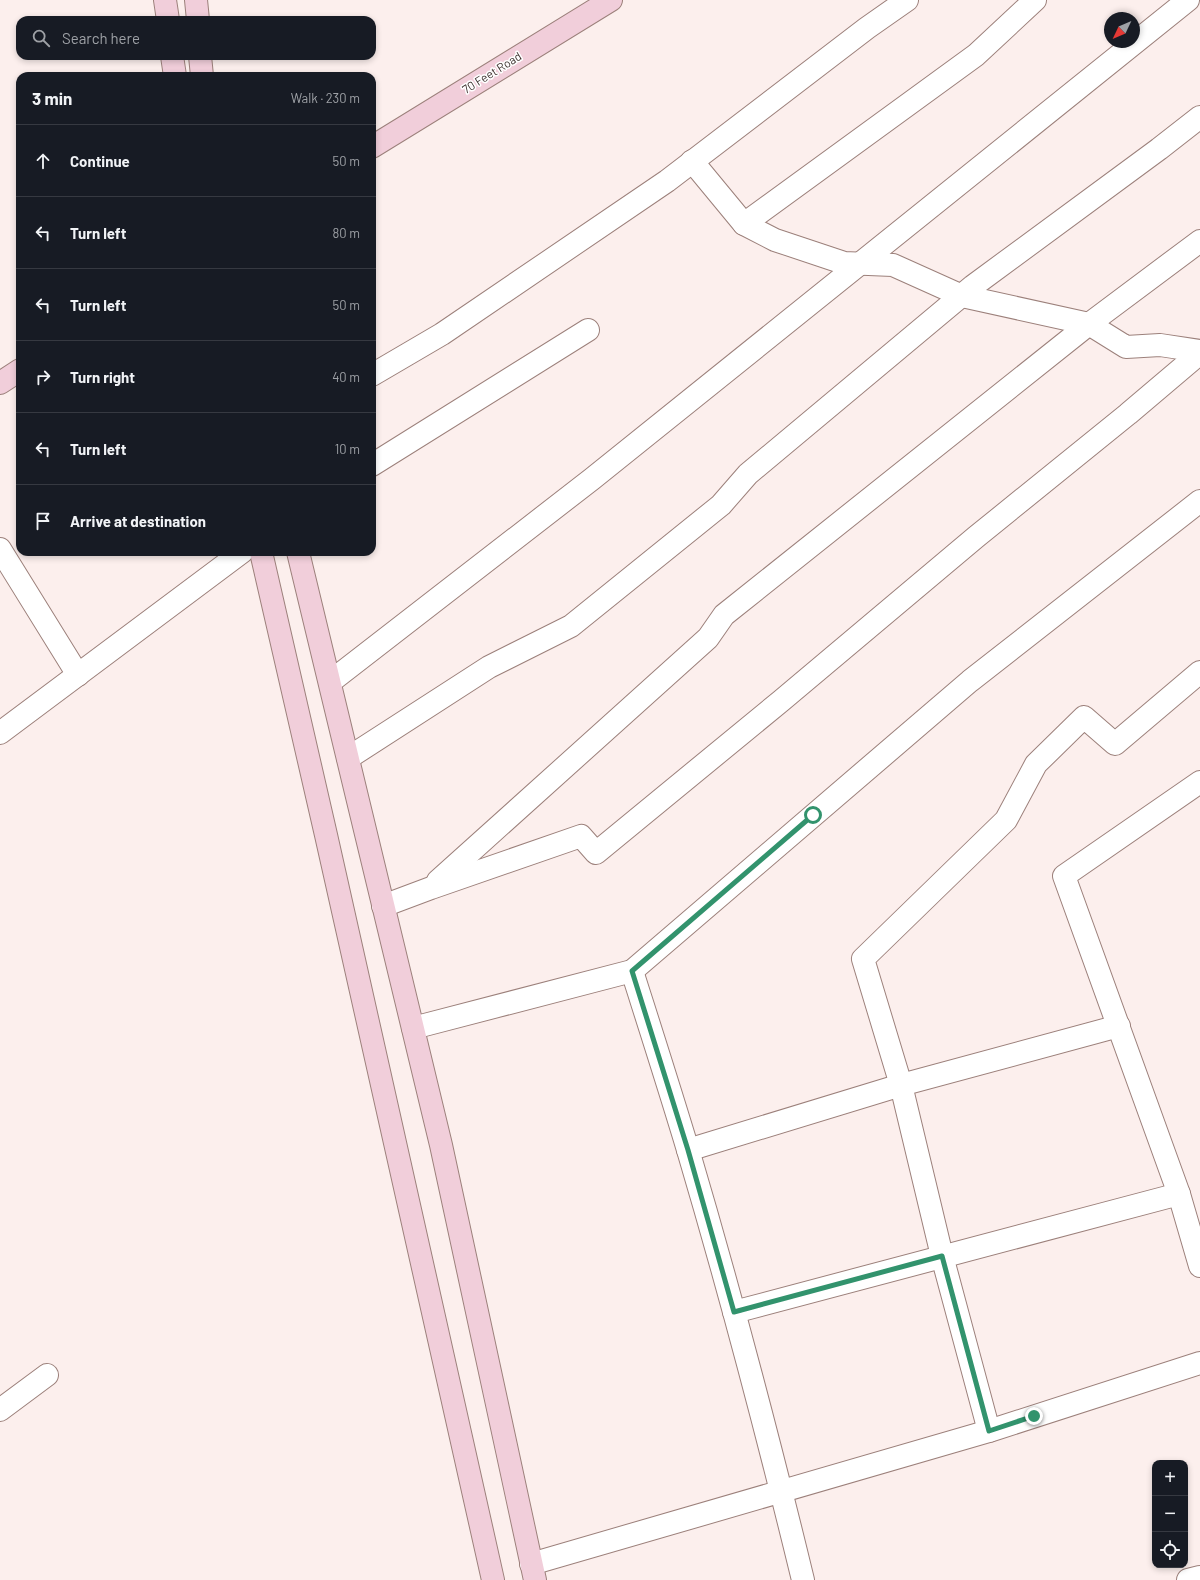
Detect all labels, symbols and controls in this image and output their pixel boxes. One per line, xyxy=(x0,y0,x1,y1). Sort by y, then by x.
north arrow xyxy=(1104,12,1140,48)
search box xyxy=(16,16,376,60)
icon: search xyxy=(30,27,52,49)
text: Search here xyxy=(62,29,140,47)
street label: 70 Feet Road xyxy=(459,48,524,96)
text: 3 min xyxy=(32,88,72,108)
text: Walk · 230 m xyxy=(291,90,360,106)
icon: ahead xyxy=(32,150,54,172)
text: Continue xyxy=(70,152,130,170)
text: 50 m xyxy=(333,153,360,169)
icon: left xyxy=(32,222,54,244)
text: Turn left xyxy=(70,224,126,242)
text: 80 m xyxy=(333,225,360,241)
icon: left xyxy=(32,294,54,316)
text: Turn left xyxy=(70,296,126,314)
text: 50 m xyxy=(333,297,360,313)
icon: right xyxy=(32,366,54,388)
text: Turn right xyxy=(70,368,135,386)
text: 40 m xyxy=(332,369,360,385)
icon: left xyxy=(32,438,54,460)
text: Turn left xyxy=(70,440,126,458)
text: 10 m xyxy=(335,441,360,457)
icon: arrive xyxy=(32,510,54,532)
text: Arrive at destination xyxy=(70,512,206,530)
route start xyxy=(804,806,822,824)
route end xyxy=(1025,1407,1043,1425)
map controls xyxy=(1152,1460,1188,1568)
button: + xyxy=(1152,1460,1188,1496)
button: − xyxy=(1152,1496,1188,1532)
button: locate xyxy=(1152,1532,1188,1568)

